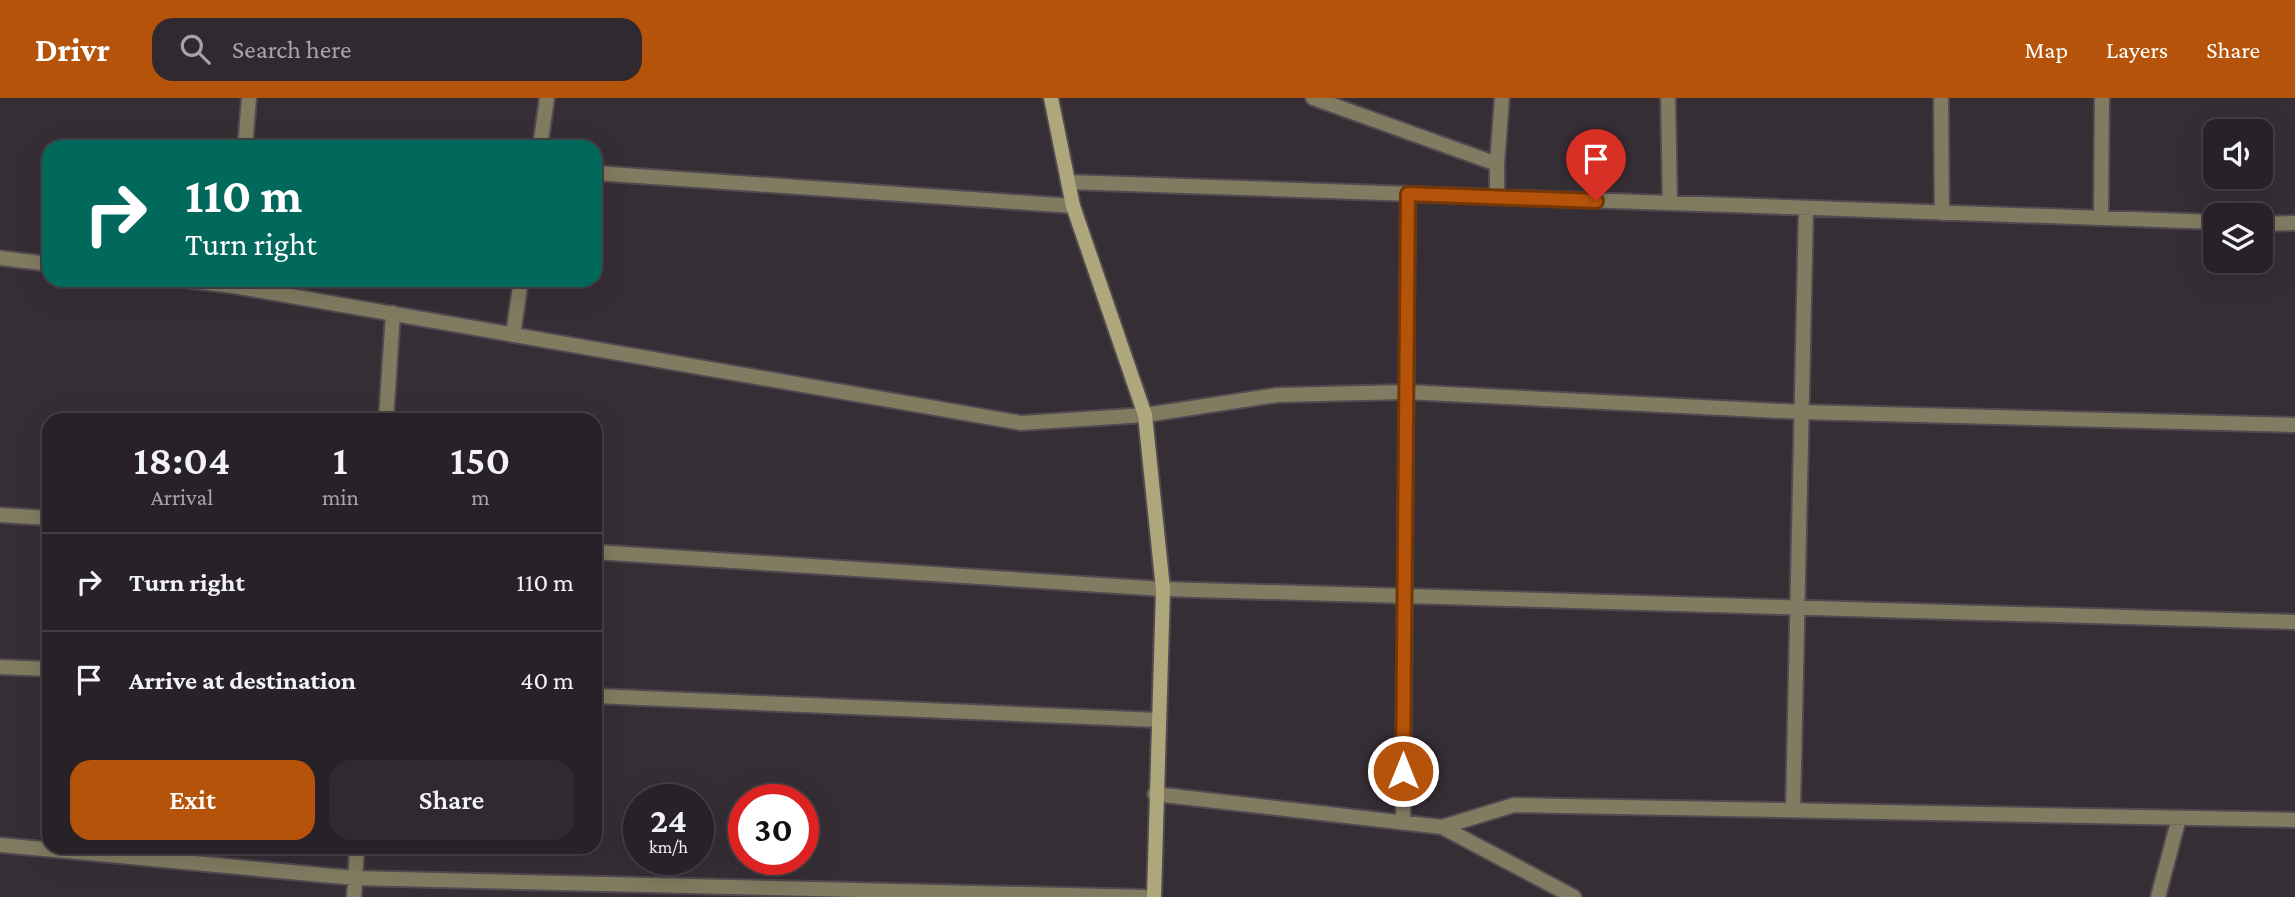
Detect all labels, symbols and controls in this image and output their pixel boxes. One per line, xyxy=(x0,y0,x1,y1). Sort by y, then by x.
search box xyxy=(152,18,642,81)
icon: search xyxy=(176,30,214,68)
text: Drivr xyxy=(35,31,110,68)
text: Search here xyxy=(232,35,351,64)
text: Map xyxy=(2024,36,2068,63)
text: Layers xyxy=(2106,36,2168,63)
text: Share xyxy=(2206,36,2260,63)
map controls xyxy=(2203,119,2273,273)
button: sound xyxy=(2203,119,2273,189)
pin xyxy=(1566,129,1626,201)
icon: arrive xyxy=(1577,140,1615,178)
icon: right xyxy=(70,168,161,259)
text: 110 m xyxy=(185,168,302,223)
button: layers xyxy=(2203,203,2273,273)
text: Turn right xyxy=(185,226,317,262)
text: 18:04 xyxy=(134,436,230,483)
text: 1 xyxy=(333,436,348,483)
text: 150 xyxy=(450,436,510,483)
text: Arrival xyxy=(151,484,213,510)
text: min xyxy=(322,484,359,510)
text: m xyxy=(471,484,490,510)
icon: right xyxy=(70,563,108,601)
text: Turn right xyxy=(129,568,245,597)
text: 110 m xyxy=(516,568,574,597)
icon: arrive xyxy=(70,661,108,699)
text: Arrive at destination xyxy=(129,666,356,695)
text: 40 m xyxy=(520,666,574,695)
position arrow xyxy=(1366,734,1440,808)
button: Exit xyxy=(70,760,315,840)
button: Share xyxy=(329,760,574,840)
speed limit sign: 30 xyxy=(728,784,819,875)
text: 24 xyxy=(650,801,687,840)
text: km/h xyxy=(649,837,688,857)

